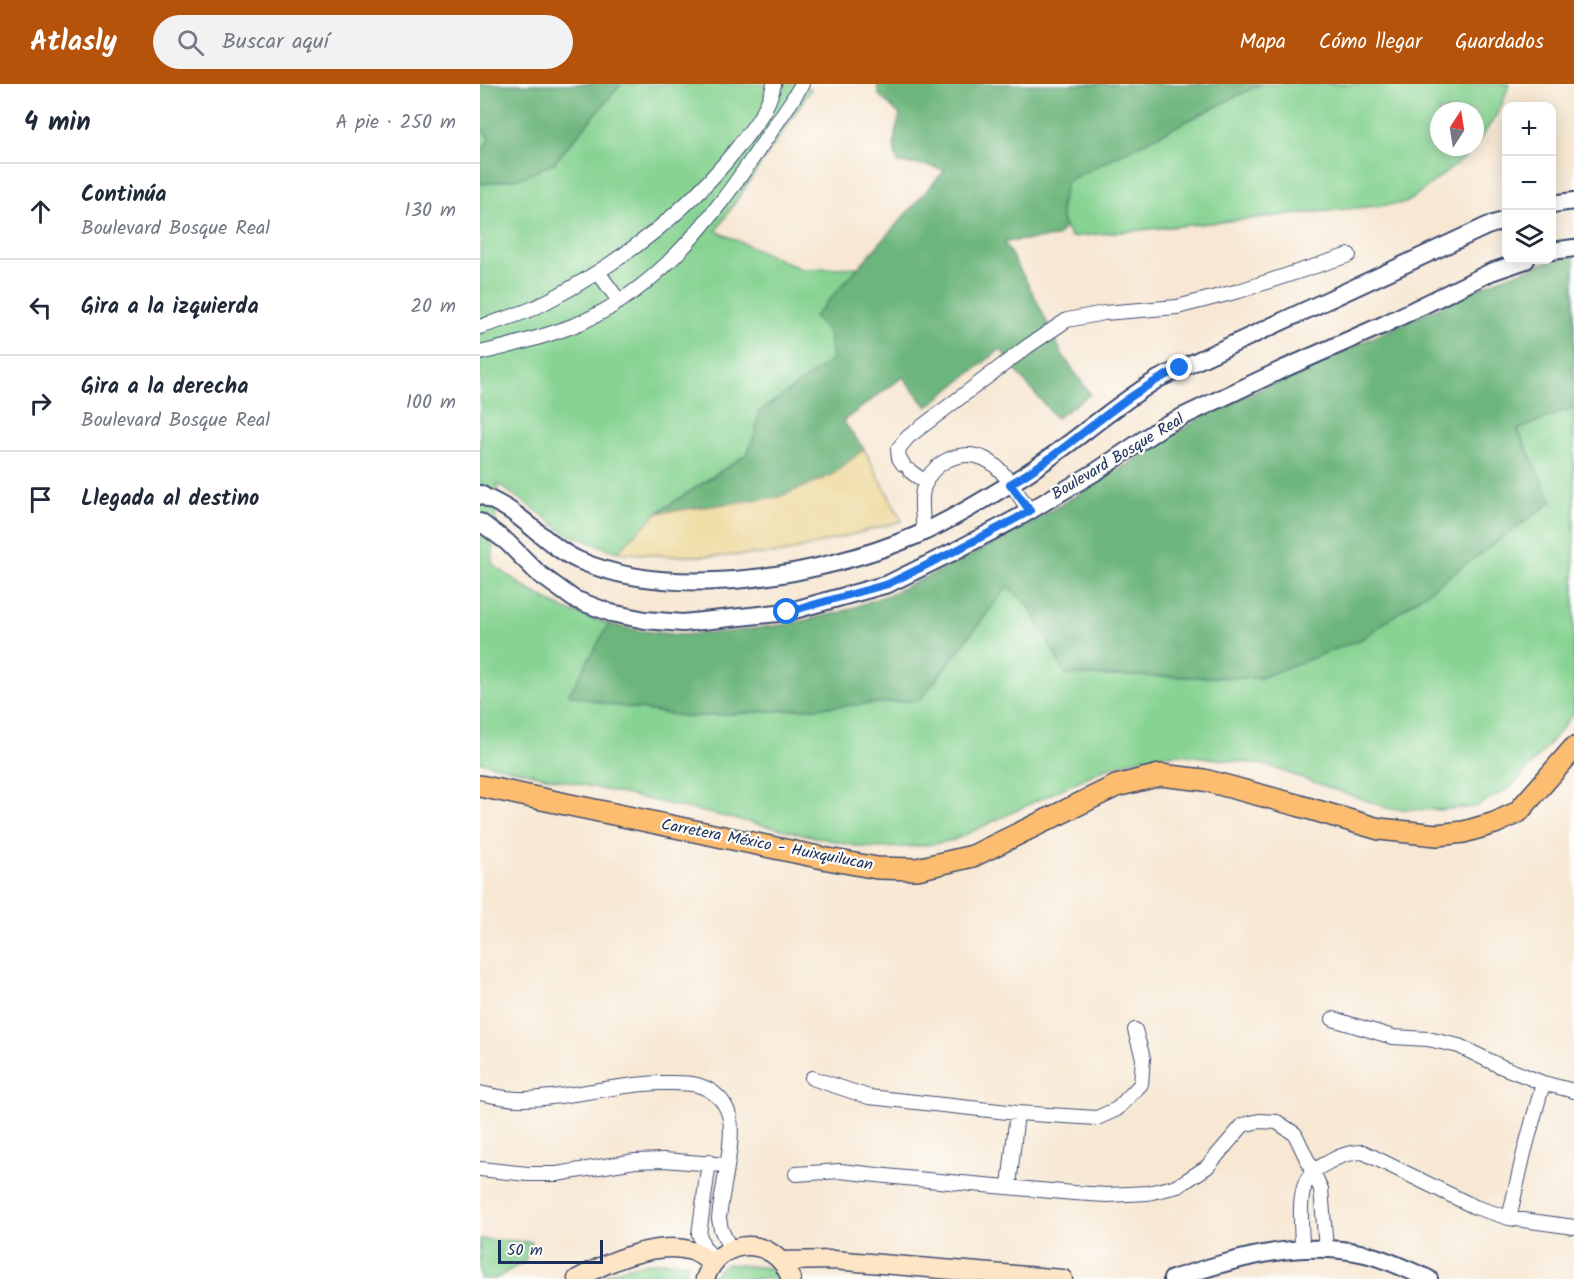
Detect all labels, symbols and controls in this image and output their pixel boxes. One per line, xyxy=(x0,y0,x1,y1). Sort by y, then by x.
search box xyxy=(153,15,573,69)
text: Atlasly xyxy=(30,20,117,65)
text: Buscar aquí xyxy=(222,25,329,60)
icon: search xyxy=(174,26,207,59)
text: Mapa xyxy=(1239,26,1286,59)
text: Cómo llegar xyxy=(1319,26,1422,59)
text: Guardados xyxy=(1455,26,1544,59)
text: 4 min xyxy=(24,102,91,144)
north arrow xyxy=(1430,102,1484,156)
map controls xyxy=(1502,102,1556,264)
button: + xyxy=(1502,102,1556,156)
text: A pie · 250 m xyxy=(335,107,456,139)
button: − xyxy=(1502,156,1556,210)
text: Continúa xyxy=(81,178,166,213)
icon: ahead xyxy=(24,195,57,228)
text: 130 m xyxy=(404,195,456,227)
button: layers xyxy=(1502,210,1556,264)
text: Boulevard Bosque Real xyxy=(81,213,270,245)
text: Gira a la izquierda xyxy=(81,290,259,325)
icon: left xyxy=(24,291,57,324)
text: 20 m xyxy=(410,291,456,323)
route end xyxy=(1166,354,1192,380)
text: Gira a la derecha xyxy=(81,370,248,405)
icon: right xyxy=(24,387,57,420)
text: 100 m xyxy=(406,387,456,419)
text: Boulevard Bosque Real xyxy=(81,405,270,437)
street label: Boulevard Bosque Real xyxy=(1047,407,1189,507)
text: Llegada al destino xyxy=(81,482,259,517)
icon: arrive xyxy=(24,483,57,516)
route start xyxy=(773,598,799,624)
street label: Carretera México - Huixquilucan xyxy=(659,812,875,878)
scale bar xyxy=(498,1237,603,1264)
text: 50 m xyxy=(507,1238,543,1263)

